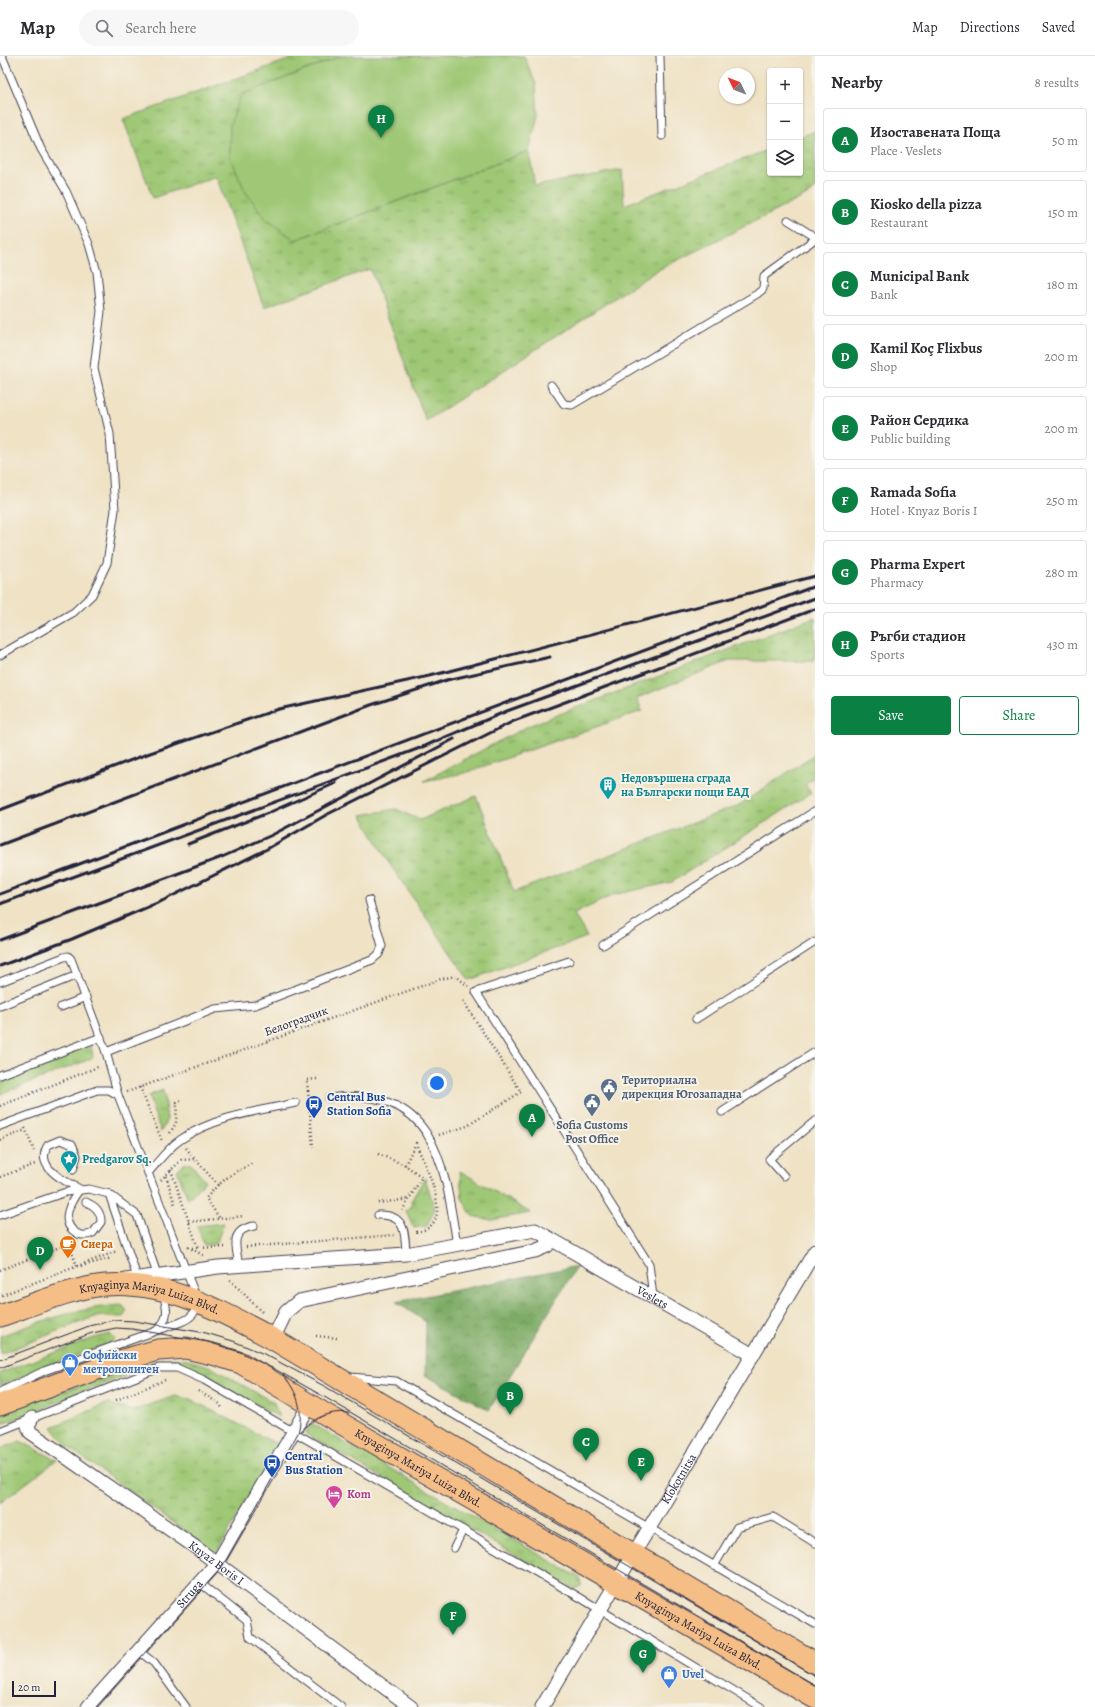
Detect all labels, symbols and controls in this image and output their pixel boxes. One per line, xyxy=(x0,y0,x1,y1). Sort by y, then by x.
search box xyxy=(79,10,359,46)
text: Map xyxy=(20,15,55,41)
icon: search xyxy=(93,17,115,39)
text: Search here xyxy=(125,18,197,38)
text: Map xyxy=(912,18,938,37)
text: Directions xyxy=(960,18,1020,37)
text: Saved xyxy=(1042,18,1075,37)
north arrow xyxy=(719,68,755,104)
map controls xyxy=(767,68,803,176)
button: + xyxy=(767,68,803,104)
text: Nearby xyxy=(831,71,882,94)
text: 8 results xyxy=(1035,74,1079,91)
button: − xyxy=(767,104,803,140)
pin: H xyxy=(368,105,394,138)
text: Изоставената Поща xyxy=(870,122,1001,142)
text: A xyxy=(841,132,849,149)
text: 50 m xyxy=(1052,132,1078,149)
button: layers xyxy=(767,140,803,176)
text: Place · Veslets xyxy=(870,142,942,159)
text: Kiosko della pizza xyxy=(870,194,982,214)
text: B xyxy=(841,204,849,221)
text: 150 m xyxy=(1048,204,1078,221)
text: Restaurant xyxy=(870,214,928,231)
text: Municipal Bank xyxy=(870,266,969,286)
text: C xyxy=(841,276,849,293)
text: 180 m xyxy=(1047,276,1078,293)
text: Bank xyxy=(870,286,897,303)
text: Kamil Koç Flixbus xyxy=(870,338,982,358)
text: D xyxy=(840,348,850,365)
text: 200 m xyxy=(1045,348,1078,365)
text: Shop xyxy=(870,358,897,375)
text: Район Сердика xyxy=(870,410,969,430)
text: E xyxy=(841,420,849,437)
text: 200 m xyxy=(1045,420,1078,437)
text: Public building xyxy=(870,430,950,447)
text: Ramada Sofia xyxy=(870,482,957,502)
text: F xyxy=(842,492,848,509)
text: 250 m xyxy=(1046,492,1078,509)
text: Hotel · Knyaz Boris I xyxy=(870,502,978,519)
text: Pharma Expert xyxy=(870,554,965,574)
text: G xyxy=(841,564,849,581)
text: 280 m xyxy=(1045,564,1078,581)
text: Pharmacy xyxy=(870,574,923,591)
text: Ръгби стадион xyxy=(870,626,966,646)
text: H xyxy=(840,636,850,653)
text: 430 m xyxy=(1046,636,1078,653)
text: Sports xyxy=(870,646,905,663)
button: Save xyxy=(831,696,951,735)
button: Share xyxy=(959,696,1079,735)
place label: Недовършена сграда на Български пощи ЕАД xyxy=(621,770,749,800)
building icon: Недовършена сграда на Български пощи ЕАД xyxy=(598,775,618,800)
street label: Белоградчик xyxy=(262,1002,330,1040)
place label: Териториална дирекция Югозападна xyxy=(621,1072,742,1102)
your location xyxy=(427,1073,447,1093)
public building icon: Териториална дирекция Югозападна xyxy=(599,1077,619,1102)
place label: Central Bus Station Sofia xyxy=(327,1089,392,1119)
public building icon: Sofia Customs Post Office xyxy=(582,1092,602,1117)
bus stop icon: Central Bus Station Sofia xyxy=(304,1094,324,1119)
pin: A xyxy=(519,1104,545,1137)
place label: Sofia Customs Post Office xyxy=(556,1117,628,1147)
place icon: Predgarov Sq. xyxy=(59,1149,79,1174)
place label: Predgarov Sq. xyxy=(82,1151,152,1167)
cafe icon: Сиера xyxy=(58,1234,78,1259)
place label: Сиера xyxy=(81,1236,113,1252)
pin: D xyxy=(27,1237,53,1270)
street label: Knyaginya Mariya Luiza Blvd. xyxy=(77,1276,223,1318)
street label: Veslets xyxy=(633,1282,671,1313)
place label: Софийски метрополитен xyxy=(83,1347,159,1377)
shop icon: Софийски метрополитен xyxy=(60,1352,80,1377)
pin: B xyxy=(497,1382,523,1415)
street label: Knyaginya Mariya Luiza Blvd. xyxy=(352,1425,485,1512)
pin: C xyxy=(573,1428,599,1461)
place label: Central Bus Station xyxy=(285,1448,343,1478)
pin: E xyxy=(628,1448,654,1481)
street label: Klokotnitsa xyxy=(657,1450,700,1507)
bus stop icon: Central Bus Station xyxy=(262,1453,282,1478)
hotel icon: Kom xyxy=(324,1484,344,1509)
place label: Kom xyxy=(347,1486,371,1502)
street label: Knyaz Boris I xyxy=(186,1537,247,1589)
street label: Struga xyxy=(172,1576,207,1611)
street label: Knyaginya Mariya Luiza Blvd. xyxy=(632,1587,766,1674)
pin: F xyxy=(440,1602,466,1635)
pin: G xyxy=(630,1640,656,1673)
shop icon: Uvel xyxy=(659,1664,679,1689)
place label: Uvel xyxy=(682,1666,705,1682)
scale bar xyxy=(12,1679,56,1698)
text: 20 m xyxy=(18,1680,40,1695)

